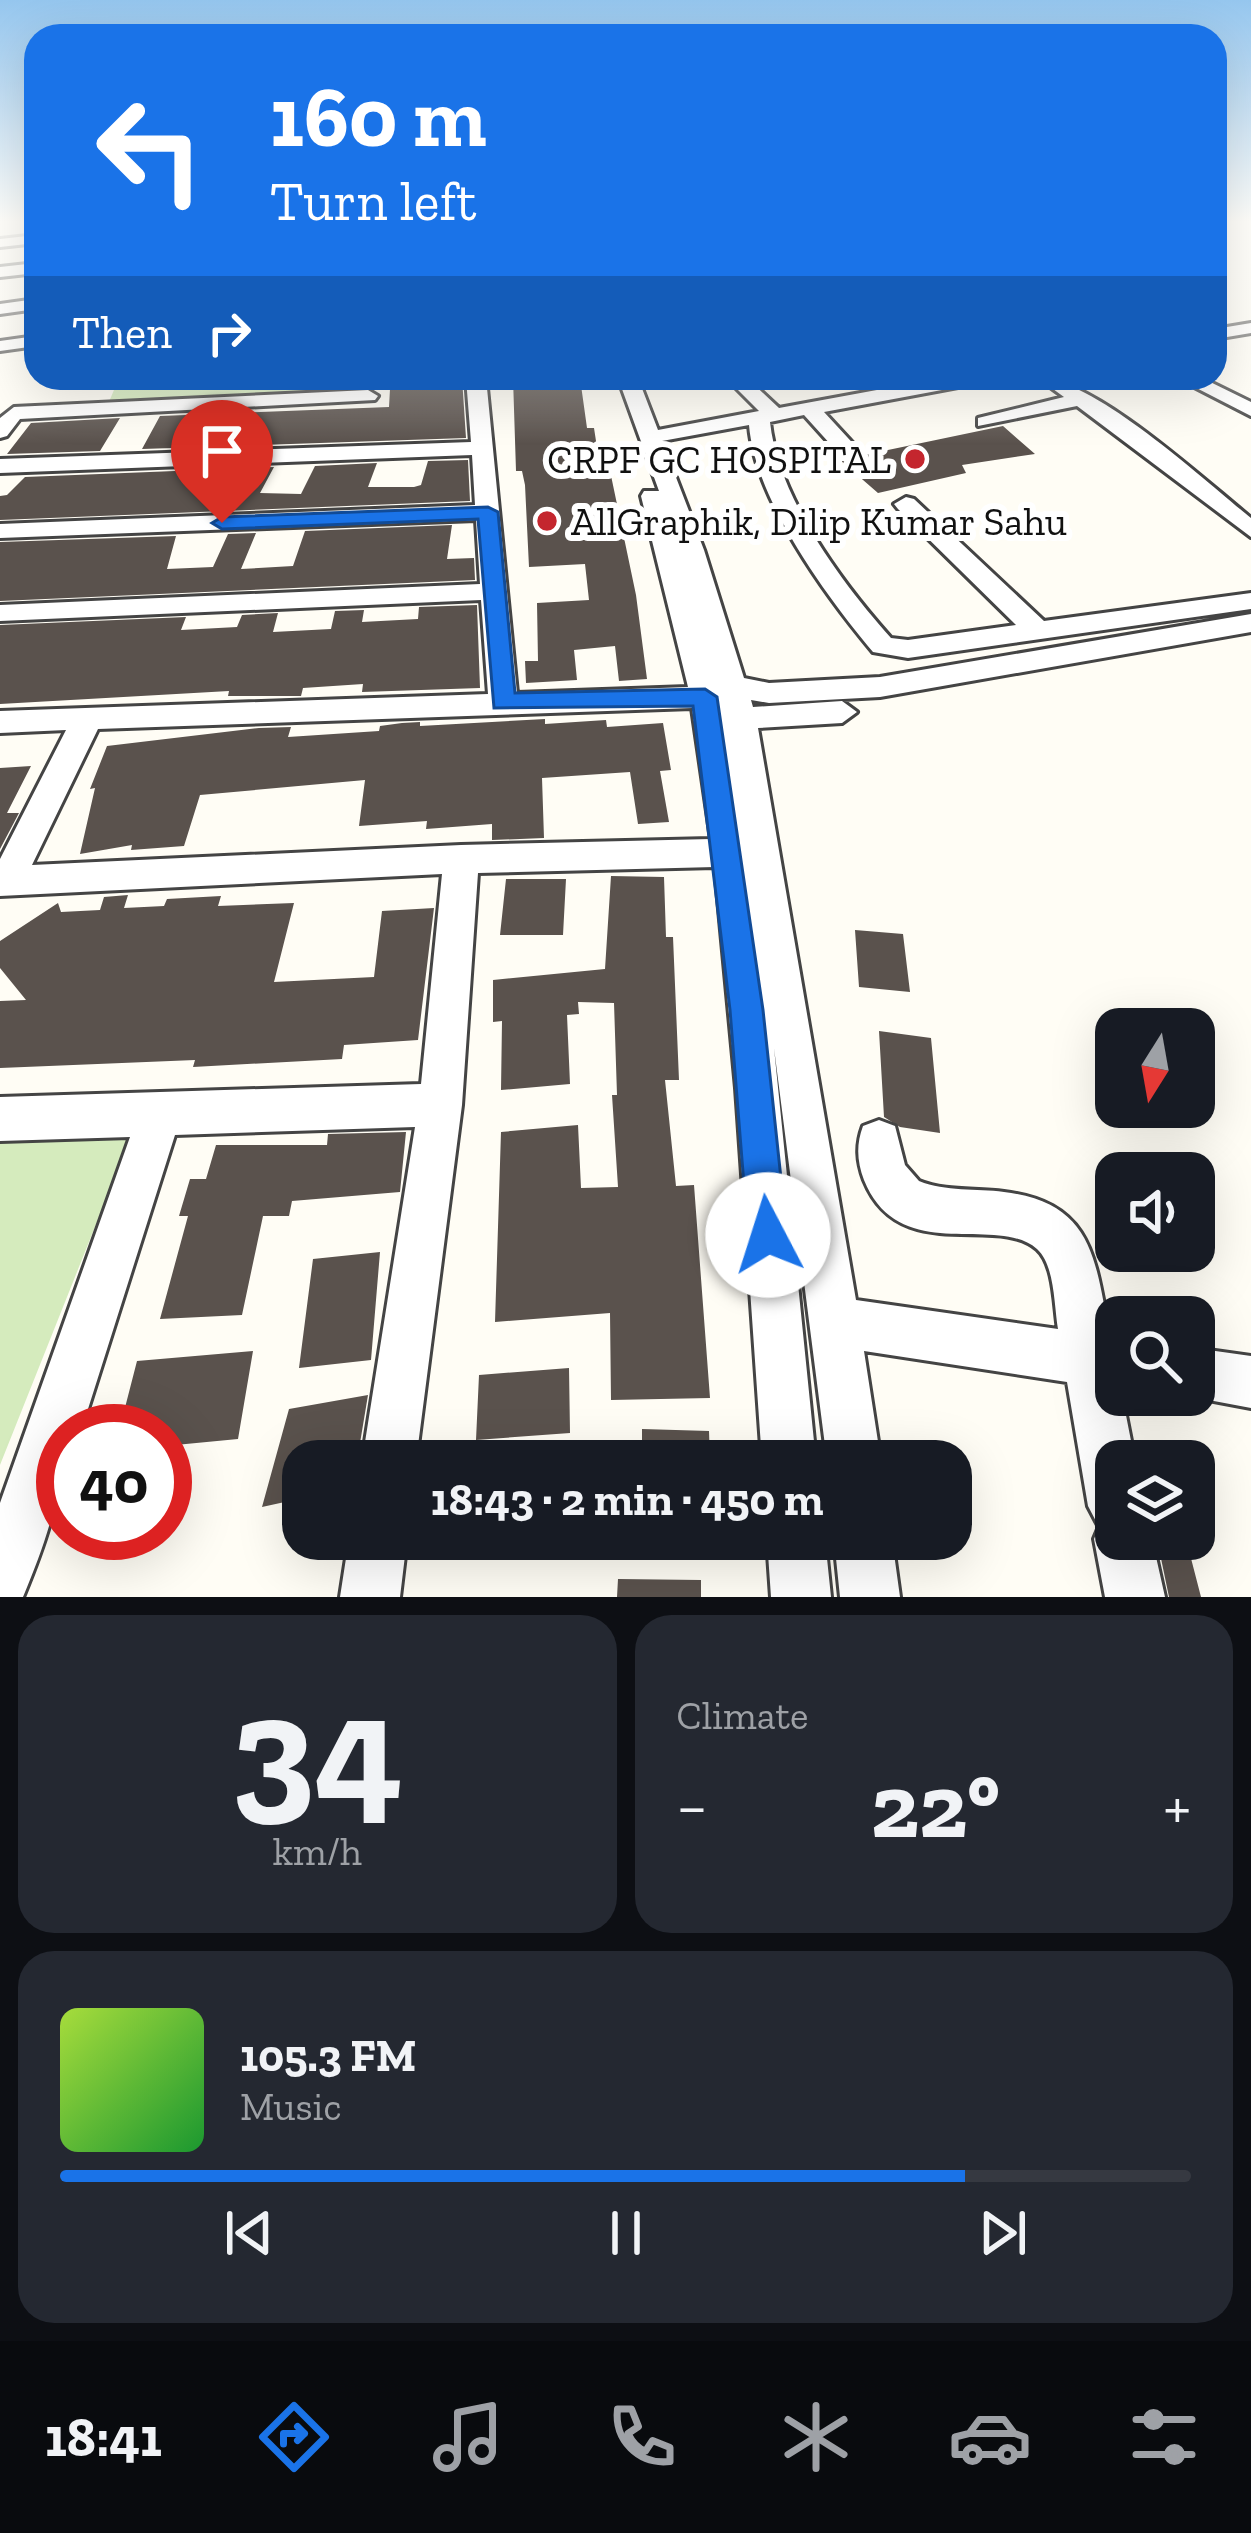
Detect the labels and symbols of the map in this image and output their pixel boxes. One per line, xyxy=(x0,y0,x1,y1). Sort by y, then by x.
pin xyxy=(171,400,273,523)
place label: CRPF GC HOSPITAL xyxy=(547,436,891,483)
marker: CRPF GC HOSPITAL xyxy=(902,446,928,472)
place label: AllGraphik, Dilip Kumar Sahu xyxy=(571,498,1067,545)
marker: AllGraphik, Dilip Kumar Sahu xyxy=(534,508,560,534)
north arrow xyxy=(1095,1008,1215,1128)
position arrow xyxy=(705,1172,831,1298)
speed limit sign: 40 xyxy=(36,1404,192,1560)

